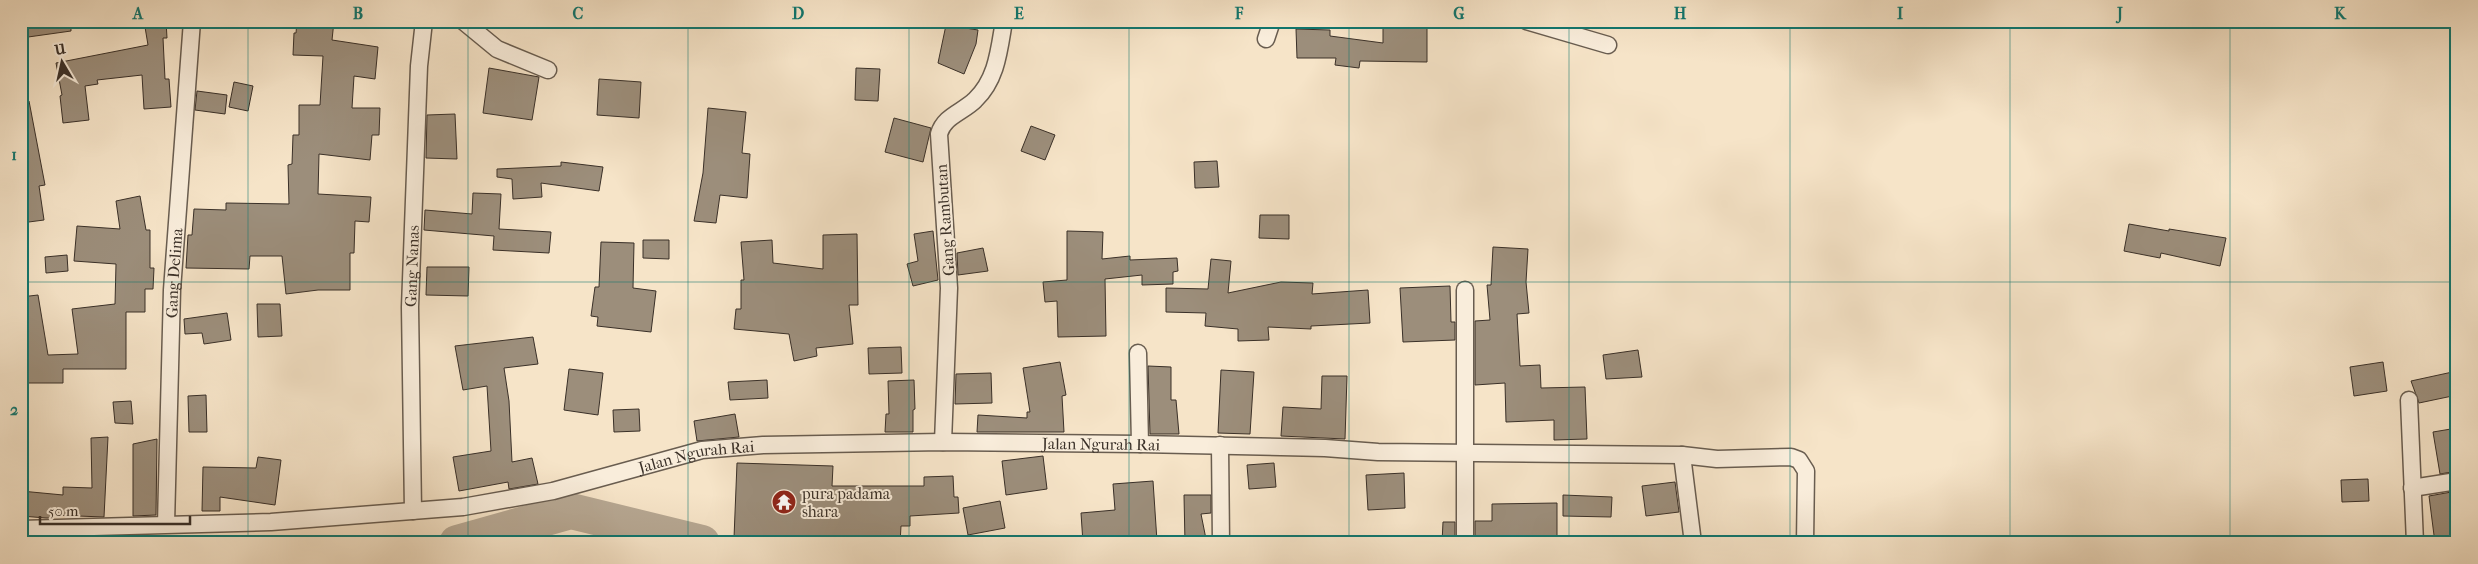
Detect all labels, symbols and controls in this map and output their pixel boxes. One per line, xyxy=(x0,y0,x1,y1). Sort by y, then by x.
text: A xyxy=(132,4,144,23)
text: B xyxy=(353,4,363,23)
text: C xyxy=(573,4,584,23)
text: D xyxy=(792,4,804,23)
text: E xyxy=(1014,4,1024,23)
text: F xyxy=(1234,4,1244,23)
text: G xyxy=(1453,4,1465,23)
text: H xyxy=(1674,4,1687,23)
text: I xyxy=(1897,4,1904,23)
text: J xyxy=(2115,4,2123,24)
text: K xyxy=(2334,4,2347,23)
north arrow xyxy=(38,38,88,88)
text: U xyxy=(52,40,67,59)
text: 1 xyxy=(11,145,17,164)
street label: Gang Rambutan xyxy=(932,163,958,277)
street label: Gang Nanas xyxy=(401,225,423,307)
street label: Gang Delima xyxy=(162,227,186,318)
text: 2 xyxy=(10,400,18,419)
street label: Jalan Ngurah Rai xyxy=(1040,433,1161,454)
street label: Jalan Ngurah Rai xyxy=(634,436,755,477)
place label: pura padama shara xyxy=(801,484,891,521)
temple icon: pura padama shara xyxy=(771,489,797,515)
scale bar xyxy=(40,494,190,526)
text: 50 m xyxy=(48,502,79,520)

